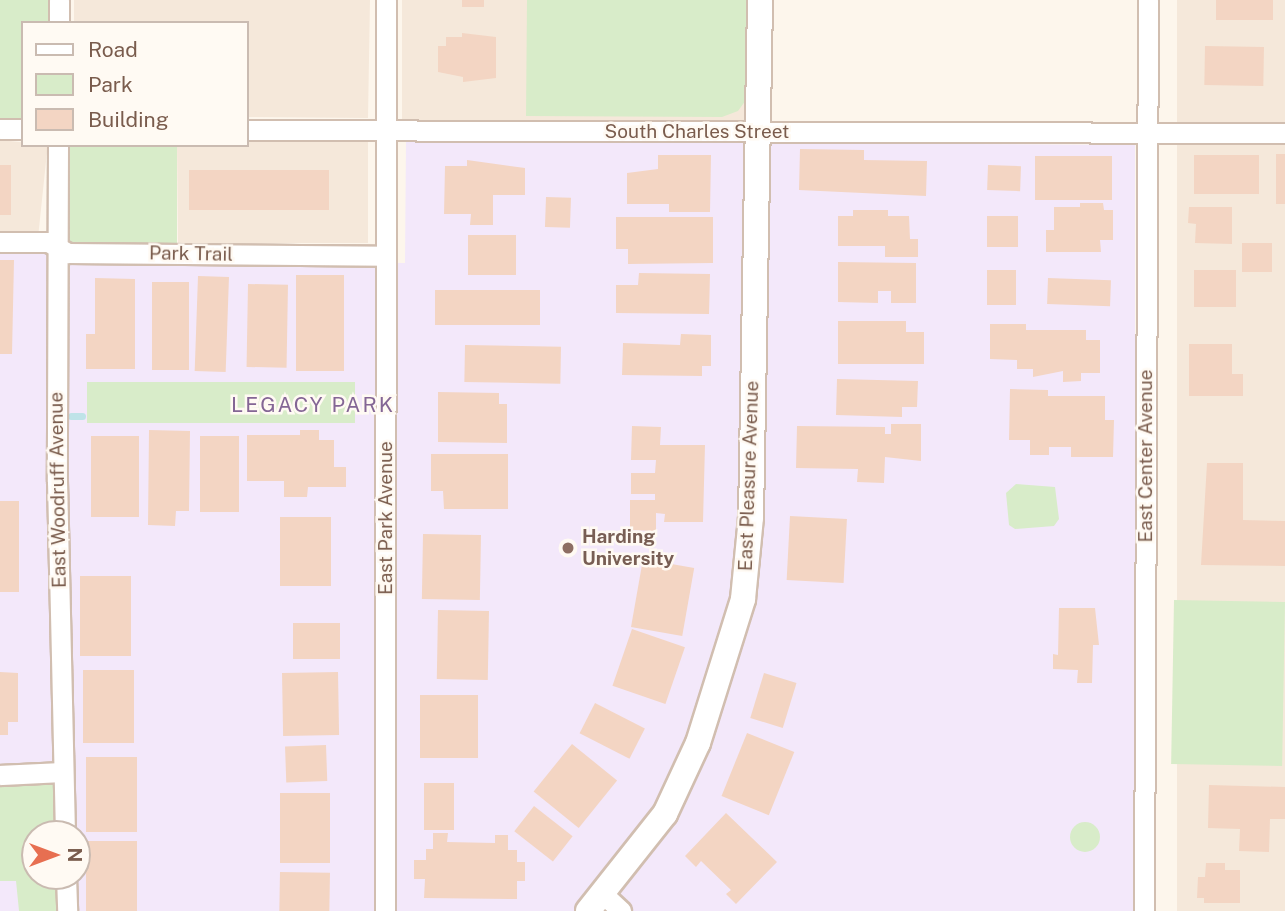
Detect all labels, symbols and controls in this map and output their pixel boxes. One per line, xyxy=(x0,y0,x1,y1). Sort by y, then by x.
legend xyxy=(21,21,248,147)
text: Road xyxy=(88,37,138,62)
text: Park xyxy=(88,72,133,97)
text: Building xyxy=(88,107,169,132)
street label: South Charles Street xyxy=(604,121,790,143)
street label: Park Trail xyxy=(149,242,233,266)
street label: East Center Avenue xyxy=(1135,369,1157,543)
street label: East Pleasure Avenue xyxy=(734,380,764,572)
street label: East Woodruff Avenue xyxy=(45,392,71,588)
district label: LEGACY PARK xyxy=(232,392,394,418)
street label: East Park Avenue xyxy=(375,441,397,595)
place label: Harding University xyxy=(582,526,674,570)
marker: Harding University xyxy=(560,540,576,556)
north arrow xyxy=(21,820,91,890)
text: N xyxy=(64,848,86,862)

